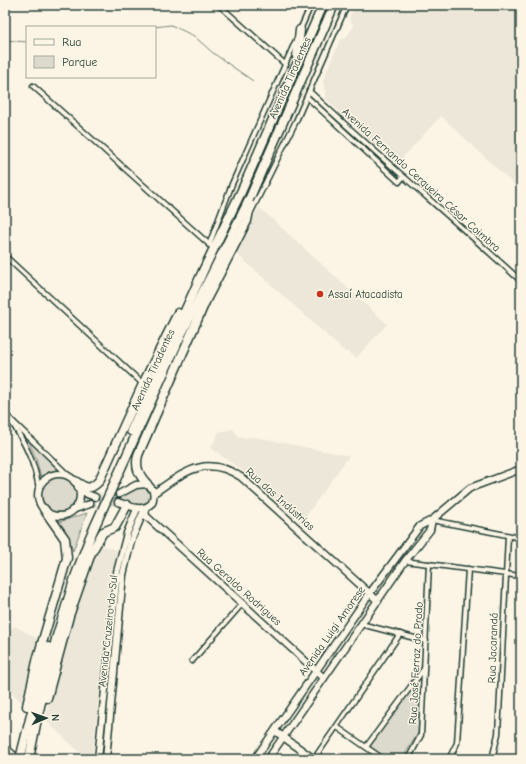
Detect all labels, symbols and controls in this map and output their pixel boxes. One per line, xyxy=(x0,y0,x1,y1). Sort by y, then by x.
legend xyxy=(26,26,156,78)
text: Rua xyxy=(62,35,81,49)
street label: Avenida Tiradentes xyxy=(266,35,314,121)
text: Parque xyxy=(62,55,97,69)
street label: Avenida Fernando Cerqueira César Coimbra xyxy=(339,105,503,255)
place label: Assaí Atacadista xyxy=(328,288,403,301)
marker: Assaí Atacadista xyxy=(315,289,325,299)
street label: Avenida Tiradentes xyxy=(128,327,178,413)
street label: Rua das Indústrias xyxy=(243,465,317,534)
street label: Rua Geraldo Rodrigues xyxy=(194,546,284,629)
street label: Avenida Cruzeiro do Sul xyxy=(96,574,120,688)
street label: Avenida Luigi Amorese xyxy=(296,583,368,678)
street label: Rua José Ferraz do Prado xyxy=(406,601,426,725)
street label: Rua Jacarandá xyxy=(485,612,501,684)
north arrow xyxy=(26,698,66,738)
text: N xyxy=(49,714,62,721)

